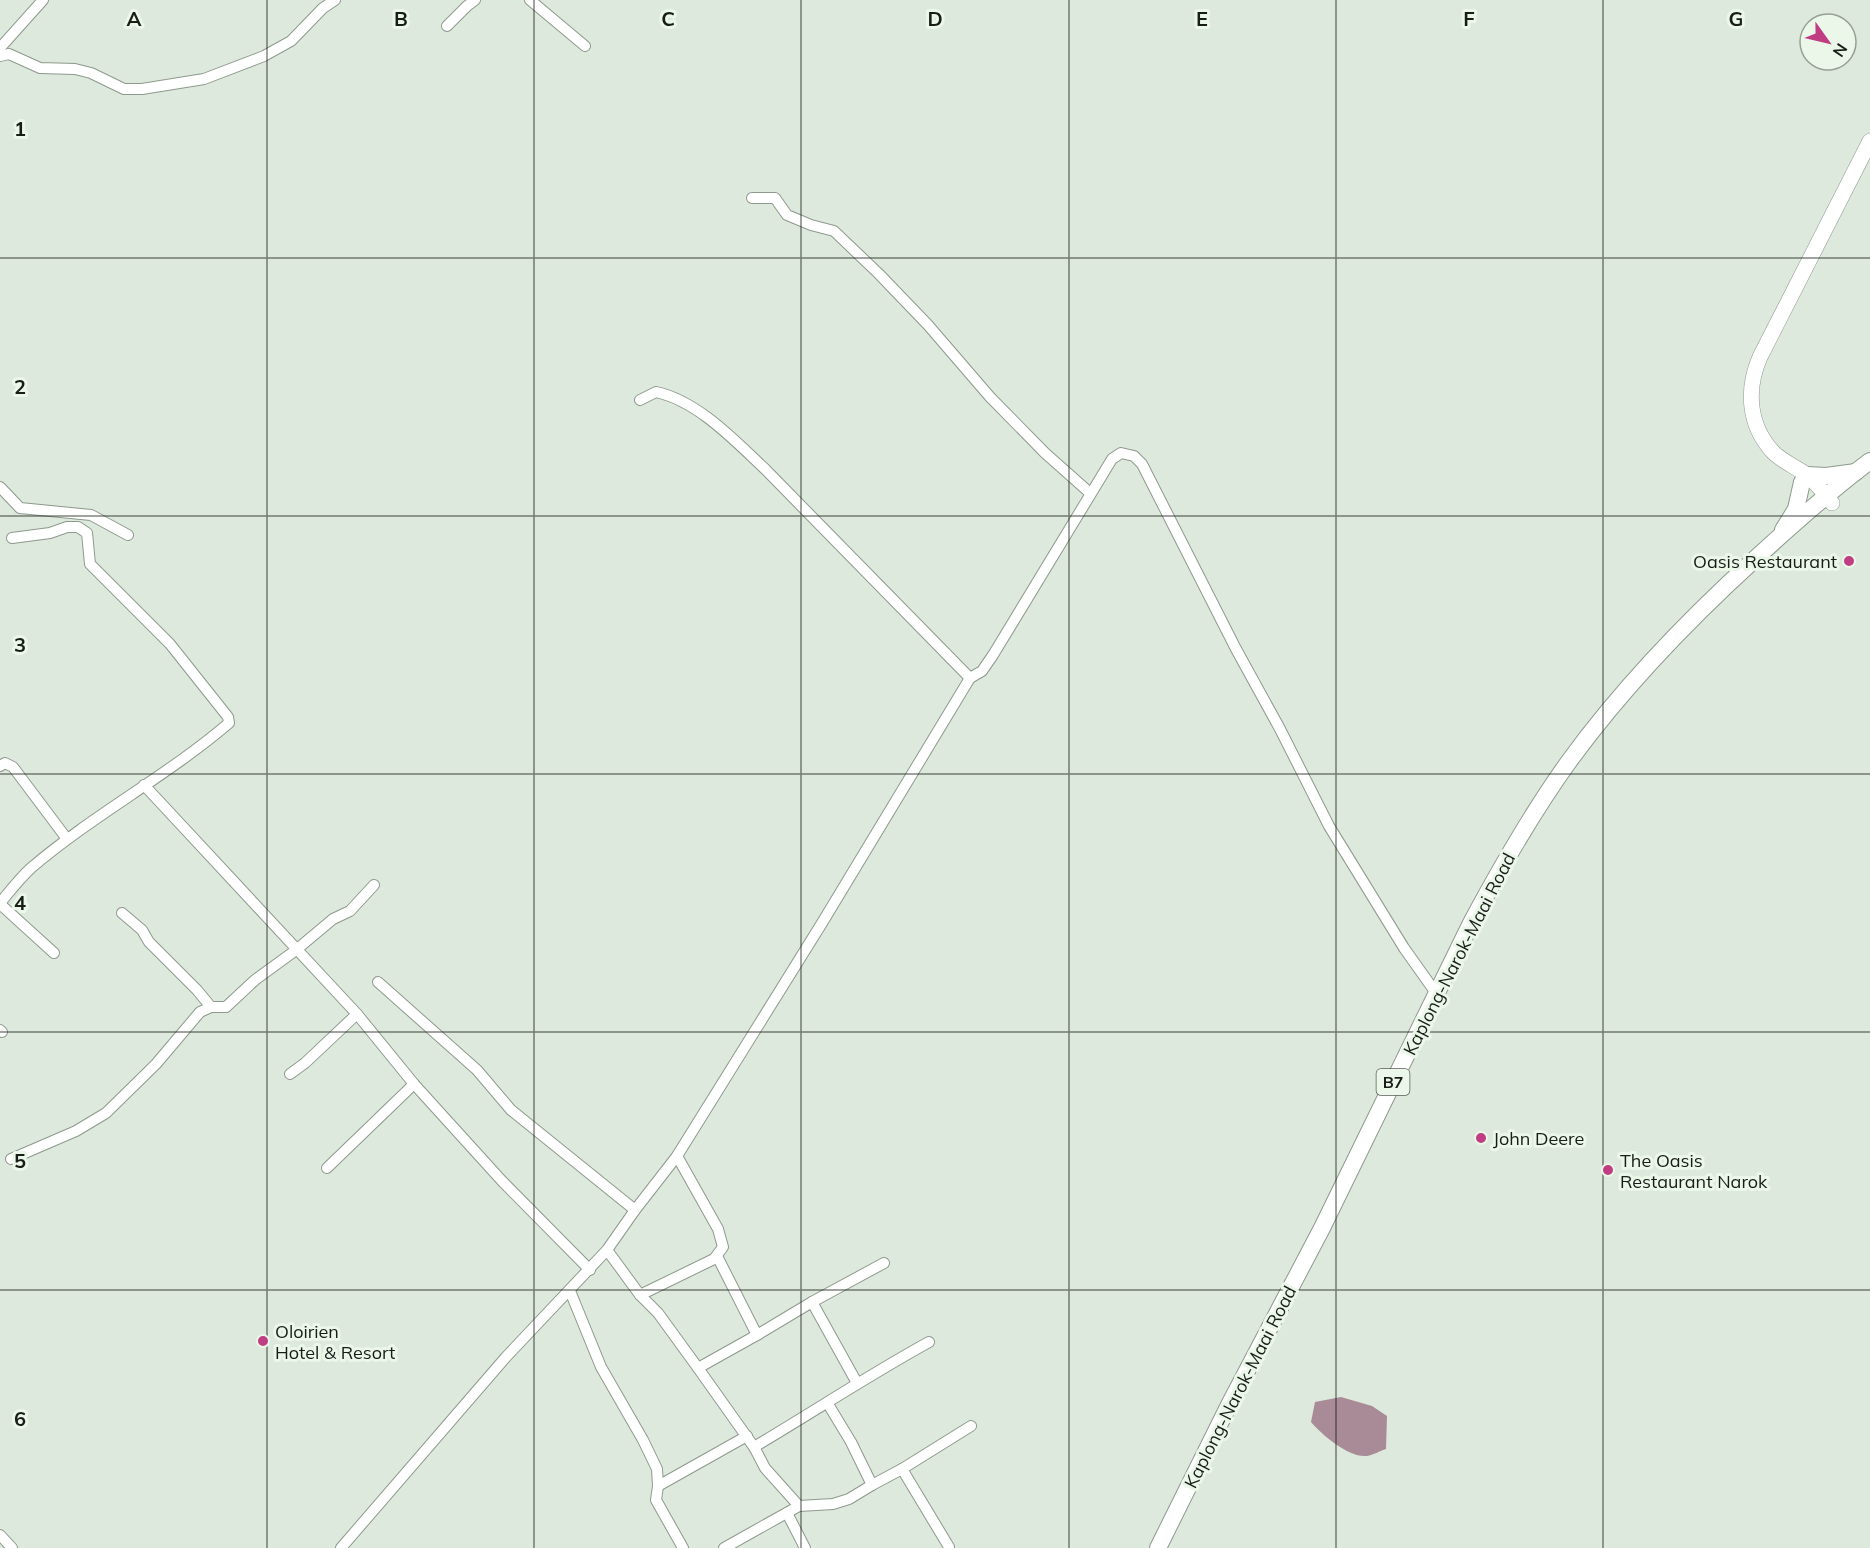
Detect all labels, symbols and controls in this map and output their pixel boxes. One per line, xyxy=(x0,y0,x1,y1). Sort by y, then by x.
text: A xyxy=(127,6,142,31)
text: B xyxy=(394,6,408,31)
text: C xyxy=(661,6,675,31)
text: D xyxy=(927,6,943,31)
text: E xyxy=(1196,6,1208,31)
text: F xyxy=(1463,6,1475,31)
text: G xyxy=(1729,6,1743,31)
north arrow xyxy=(1798,12,1858,72)
text: N xyxy=(1829,40,1852,61)
text: 1 xyxy=(14,116,26,141)
text: 2 xyxy=(14,374,26,399)
place label: Oasis Restaurant xyxy=(1693,550,1837,573)
marker: Oasis Restaurant xyxy=(1842,554,1856,568)
text: 3 xyxy=(14,632,26,657)
street label: Kaplong-Narok-Maai Road xyxy=(1398,849,1520,1059)
text: 4 xyxy=(14,890,26,915)
road number: B7 xyxy=(1376,1069,1410,1095)
place label: John Deere xyxy=(1493,1127,1584,1150)
marker: John Deere xyxy=(1474,1131,1488,1145)
text: 5 xyxy=(14,1148,26,1173)
place label: The Oasis Restaurant Narok xyxy=(1620,1149,1768,1193)
marker: The Oasis Restaurant Narok xyxy=(1601,1163,1615,1177)
street label: Kaplong-Narok-Maai Road xyxy=(1179,1282,1301,1492)
place label: Oloirien Hotel & Resort xyxy=(275,1320,395,1364)
marker: Oloirien Hotel & Resort xyxy=(256,1334,270,1348)
text: 6 xyxy=(14,1406,26,1431)

